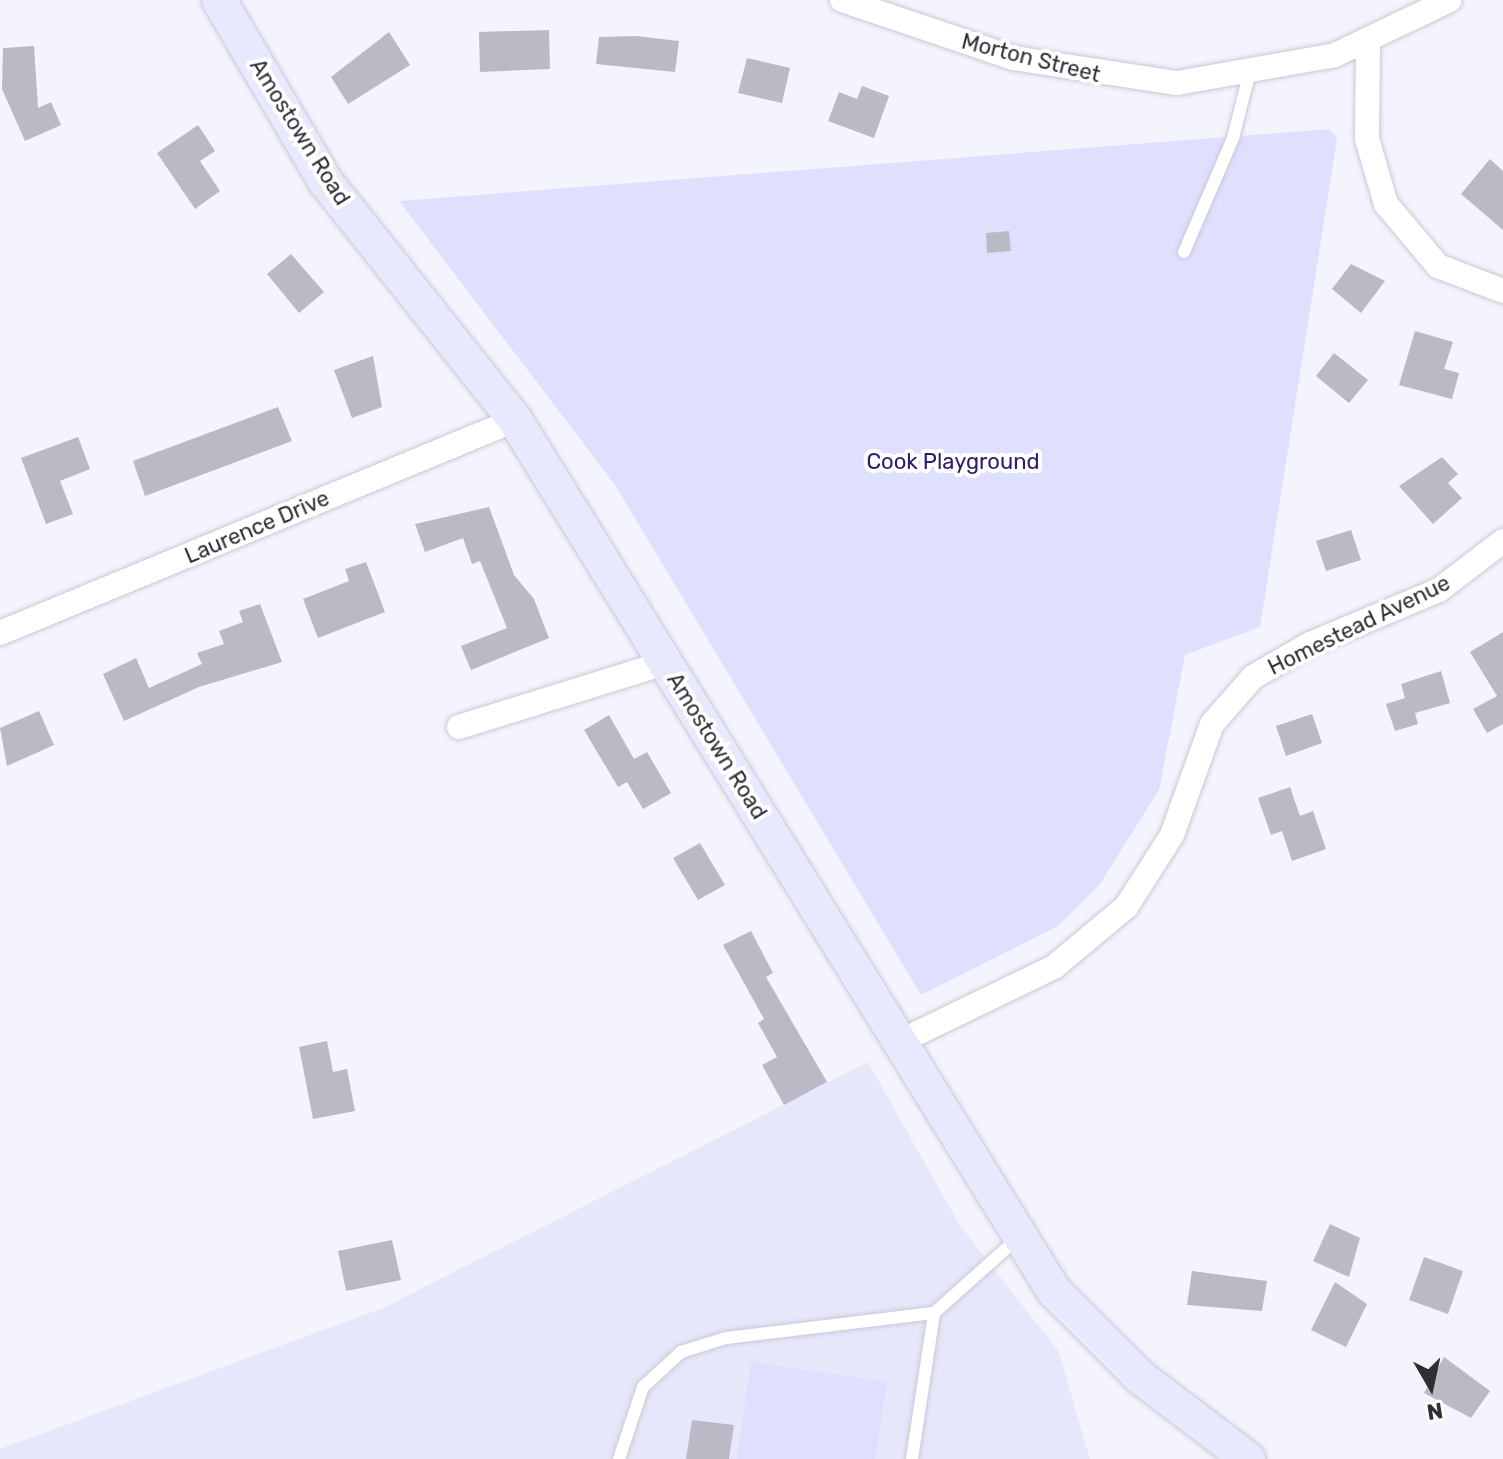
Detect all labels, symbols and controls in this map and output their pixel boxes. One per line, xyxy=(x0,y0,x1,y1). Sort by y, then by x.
street label: Morton Street xyxy=(959,28,1103,88)
street label: Amostown Road xyxy=(244,54,356,210)
park label: Cook Playground xyxy=(866,449,1040,475)
street label: Laurence Drive xyxy=(181,485,333,569)
street label: Homestead Avenue xyxy=(1263,569,1455,681)
street label: Amostown Road xyxy=(661,668,773,824)
north arrow xyxy=(1391,1347,1471,1427)
text: N xyxy=(1425,1397,1445,1426)

